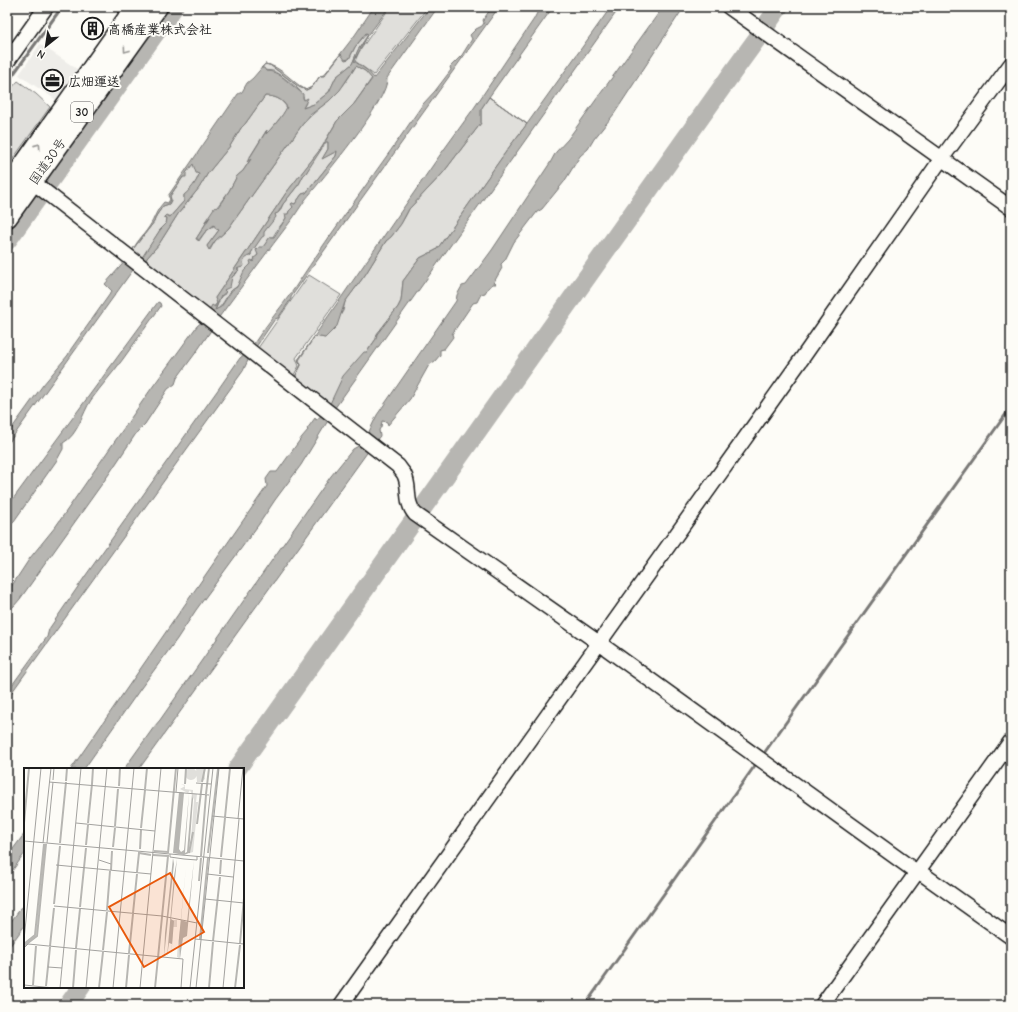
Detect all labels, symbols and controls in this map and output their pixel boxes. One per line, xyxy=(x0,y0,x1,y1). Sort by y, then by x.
building icon: 高橋産業株式会社 xyxy=(80,16,106,42)
place label: 高橋産業株式会社 xyxy=(108,22,212,37)
north arrow xyxy=(26,26,66,66)
one-way arrow xyxy=(123,46,131,53)
text: N xyxy=(35,47,48,62)
office icon: 広畑運送 xyxy=(39,68,65,94)
place label: 広畑運送 xyxy=(68,74,120,89)
road number: 30 xyxy=(71,102,93,122)
street label: 国道30号 xyxy=(26,135,69,188)
one-way arrow xyxy=(33,143,40,150)
inset map xyxy=(24,768,244,988)

